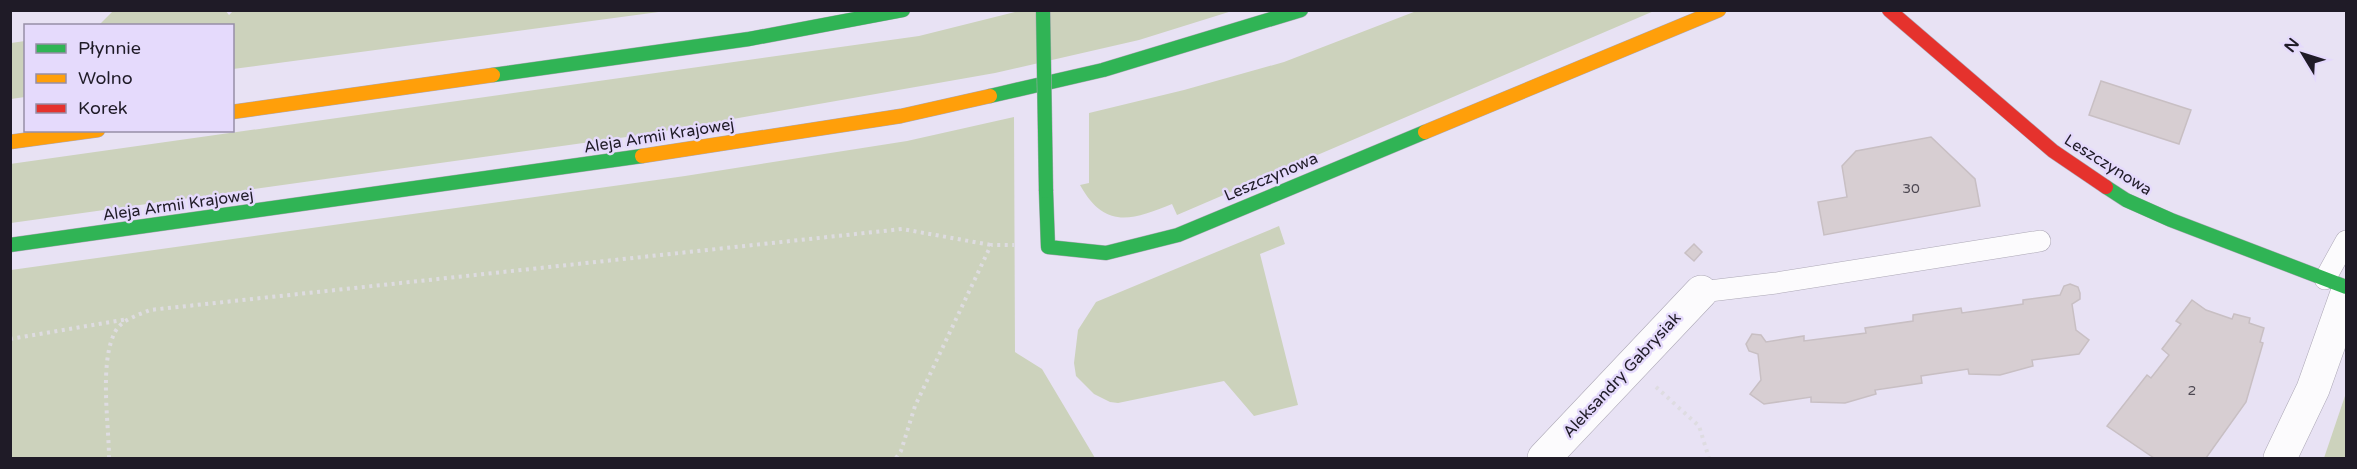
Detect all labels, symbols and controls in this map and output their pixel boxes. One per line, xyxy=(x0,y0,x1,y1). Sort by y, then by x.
legend xyxy=(24,24,234,132)
north arrow xyxy=(2273,24,2333,84)
text: N xyxy=(2280,34,2304,57)
text: Płynnie xyxy=(78,37,141,59)
text: Wolno xyxy=(78,67,133,89)
text: Korek xyxy=(78,97,128,119)
street label: Aleja Armii Krajowej xyxy=(582,114,736,158)
street label: Leszczynowa xyxy=(2060,130,2156,200)
street label: Leszczynowa xyxy=(1221,148,1321,206)
house number: 30 xyxy=(1902,180,1920,197)
street label: Aleja Armii Krajowej xyxy=(101,185,255,225)
street label: Aleksandry Gabrysiak xyxy=(1559,308,1685,442)
house number: 2 xyxy=(2188,382,2196,399)

